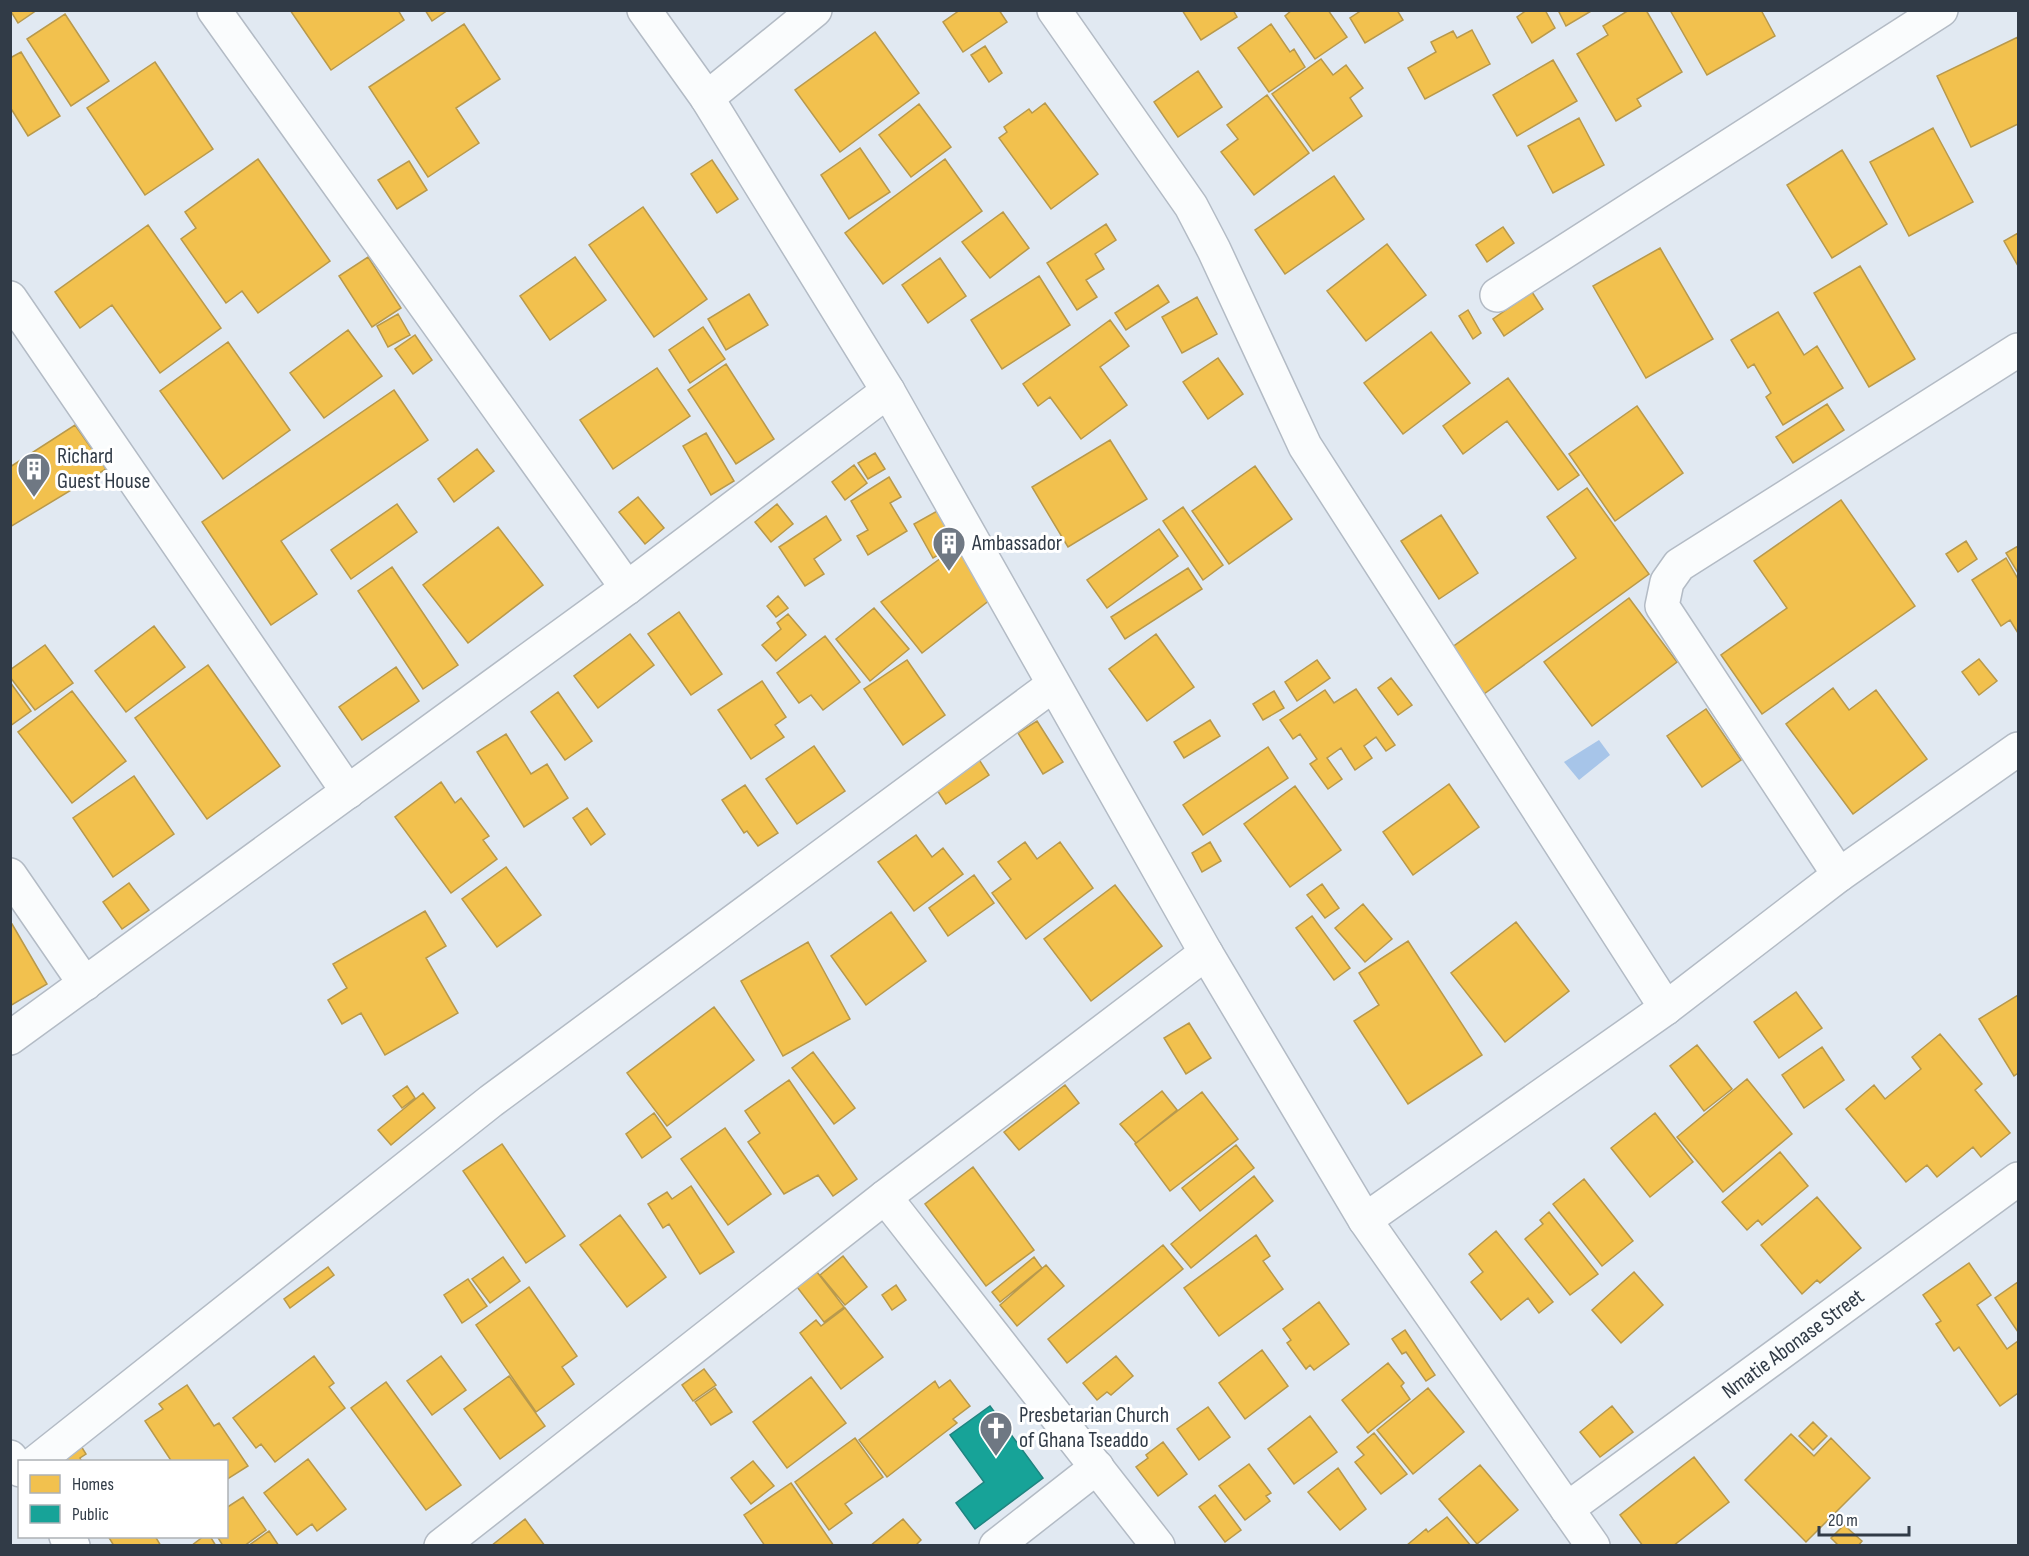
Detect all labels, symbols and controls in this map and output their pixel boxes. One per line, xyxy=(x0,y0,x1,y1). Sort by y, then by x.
place label: Richard Guest House xyxy=(57,443,150,495)
building icon: Richard Guest House xyxy=(16,451,52,498)
building icon: Ambassador xyxy=(931,525,967,572)
place label: Ambassador xyxy=(971,530,1062,557)
street label: Nmatie Abonase Street xyxy=(1717,1283,1870,1405)
place label: Presbetarian Church of Ghana Tseaddo xyxy=(1019,1402,1169,1454)
church icon: Presbetarian Church of Ghana Tseaddo xyxy=(978,1410,1014,1457)
legend xyxy=(18,1460,228,1538)
text: Homes xyxy=(72,1474,114,1495)
scale bar xyxy=(1819,1499,1909,1537)
text: Public xyxy=(72,1504,109,1525)
text: 20 m xyxy=(1828,1510,1858,1531)

